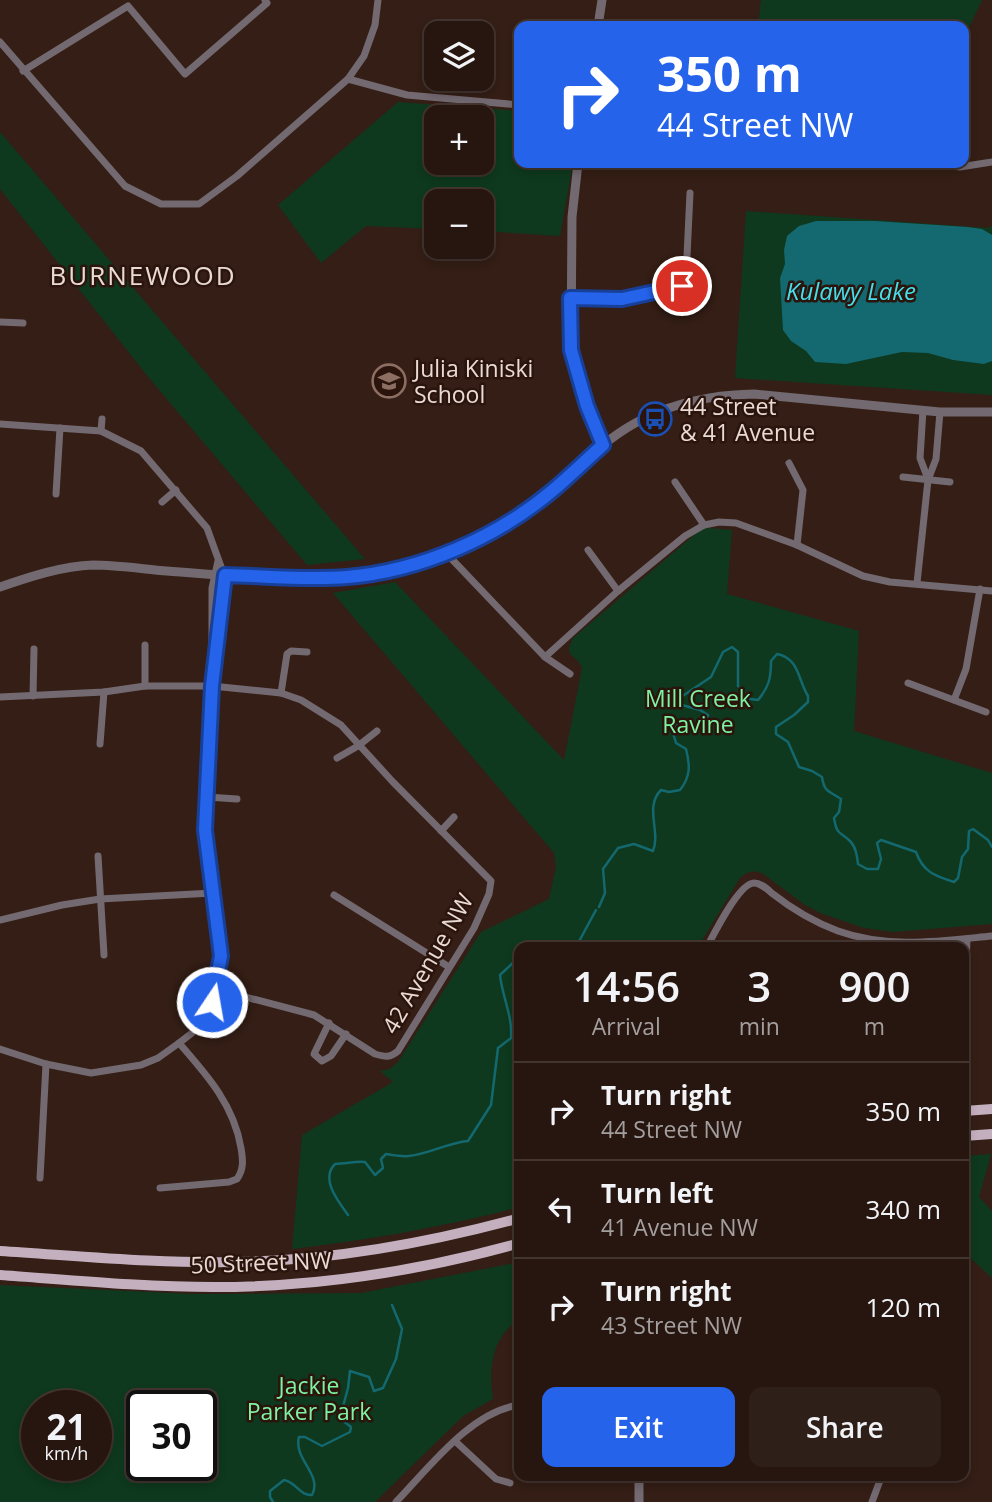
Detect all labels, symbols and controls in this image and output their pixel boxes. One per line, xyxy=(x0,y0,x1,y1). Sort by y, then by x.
map controls xyxy=(424,21,494,259)
button: layers xyxy=(424,21,494,91)
text: 350 m xyxy=(657,40,802,106)
icon: right xyxy=(542,49,633,140)
text: 44 Street NW xyxy=(657,103,853,146)
button: + xyxy=(424,105,494,175)
button: − xyxy=(424,189,494,259)
pin xyxy=(652,256,712,316)
district label: BURNEWOOD xyxy=(49,257,237,293)
icon: arrive xyxy=(663,267,701,305)
water label: Kulawy Lake xyxy=(786,274,916,307)
place label: Julia Kiniski School xyxy=(412,352,533,410)
school or university icon: Julia Kiniski School xyxy=(370,362,408,400)
place label: 44 Street & 41 Avenue xyxy=(680,390,815,448)
bus stop icon: 44 Street & 41 Avenue xyxy=(636,400,674,438)
park label: Mill Creek Ravine xyxy=(645,682,751,740)
street label: 42 Avenue NW xyxy=(374,887,480,1039)
text: 14:56 xyxy=(573,957,680,1014)
text: 3 xyxy=(747,957,771,1014)
text: 900 xyxy=(838,957,910,1014)
position arrow xyxy=(175,965,249,1039)
text: Arrival xyxy=(592,1010,661,1042)
text: min xyxy=(739,1010,780,1042)
text: m xyxy=(864,1010,885,1042)
text: Turn right xyxy=(601,1077,732,1113)
icon: right xyxy=(542,1092,580,1130)
text: 350 m xyxy=(866,1093,941,1129)
text: 44 Street NW xyxy=(601,1113,742,1145)
text: Turn left xyxy=(601,1175,713,1211)
icon: left xyxy=(542,1190,580,1228)
text: 340 m xyxy=(866,1191,941,1227)
text: 41 Avenue NW xyxy=(601,1211,758,1243)
street label: 50 Street NW xyxy=(190,1244,332,1280)
text: Turn right xyxy=(601,1273,732,1309)
icon: right xyxy=(542,1288,580,1326)
text: 120 m xyxy=(866,1289,941,1325)
text: 43 Street NW xyxy=(601,1309,742,1341)
park label: Jackie Parker Park xyxy=(247,1369,371,1427)
button: Exit xyxy=(542,1387,735,1467)
button: Share xyxy=(749,1387,941,1467)
speed limit sign: 30 xyxy=(126,1390,217,1481)
text: 21 xyxy=(46,1403,87,1450)
text: km/h xyxy=(45,1441,88,1465)

